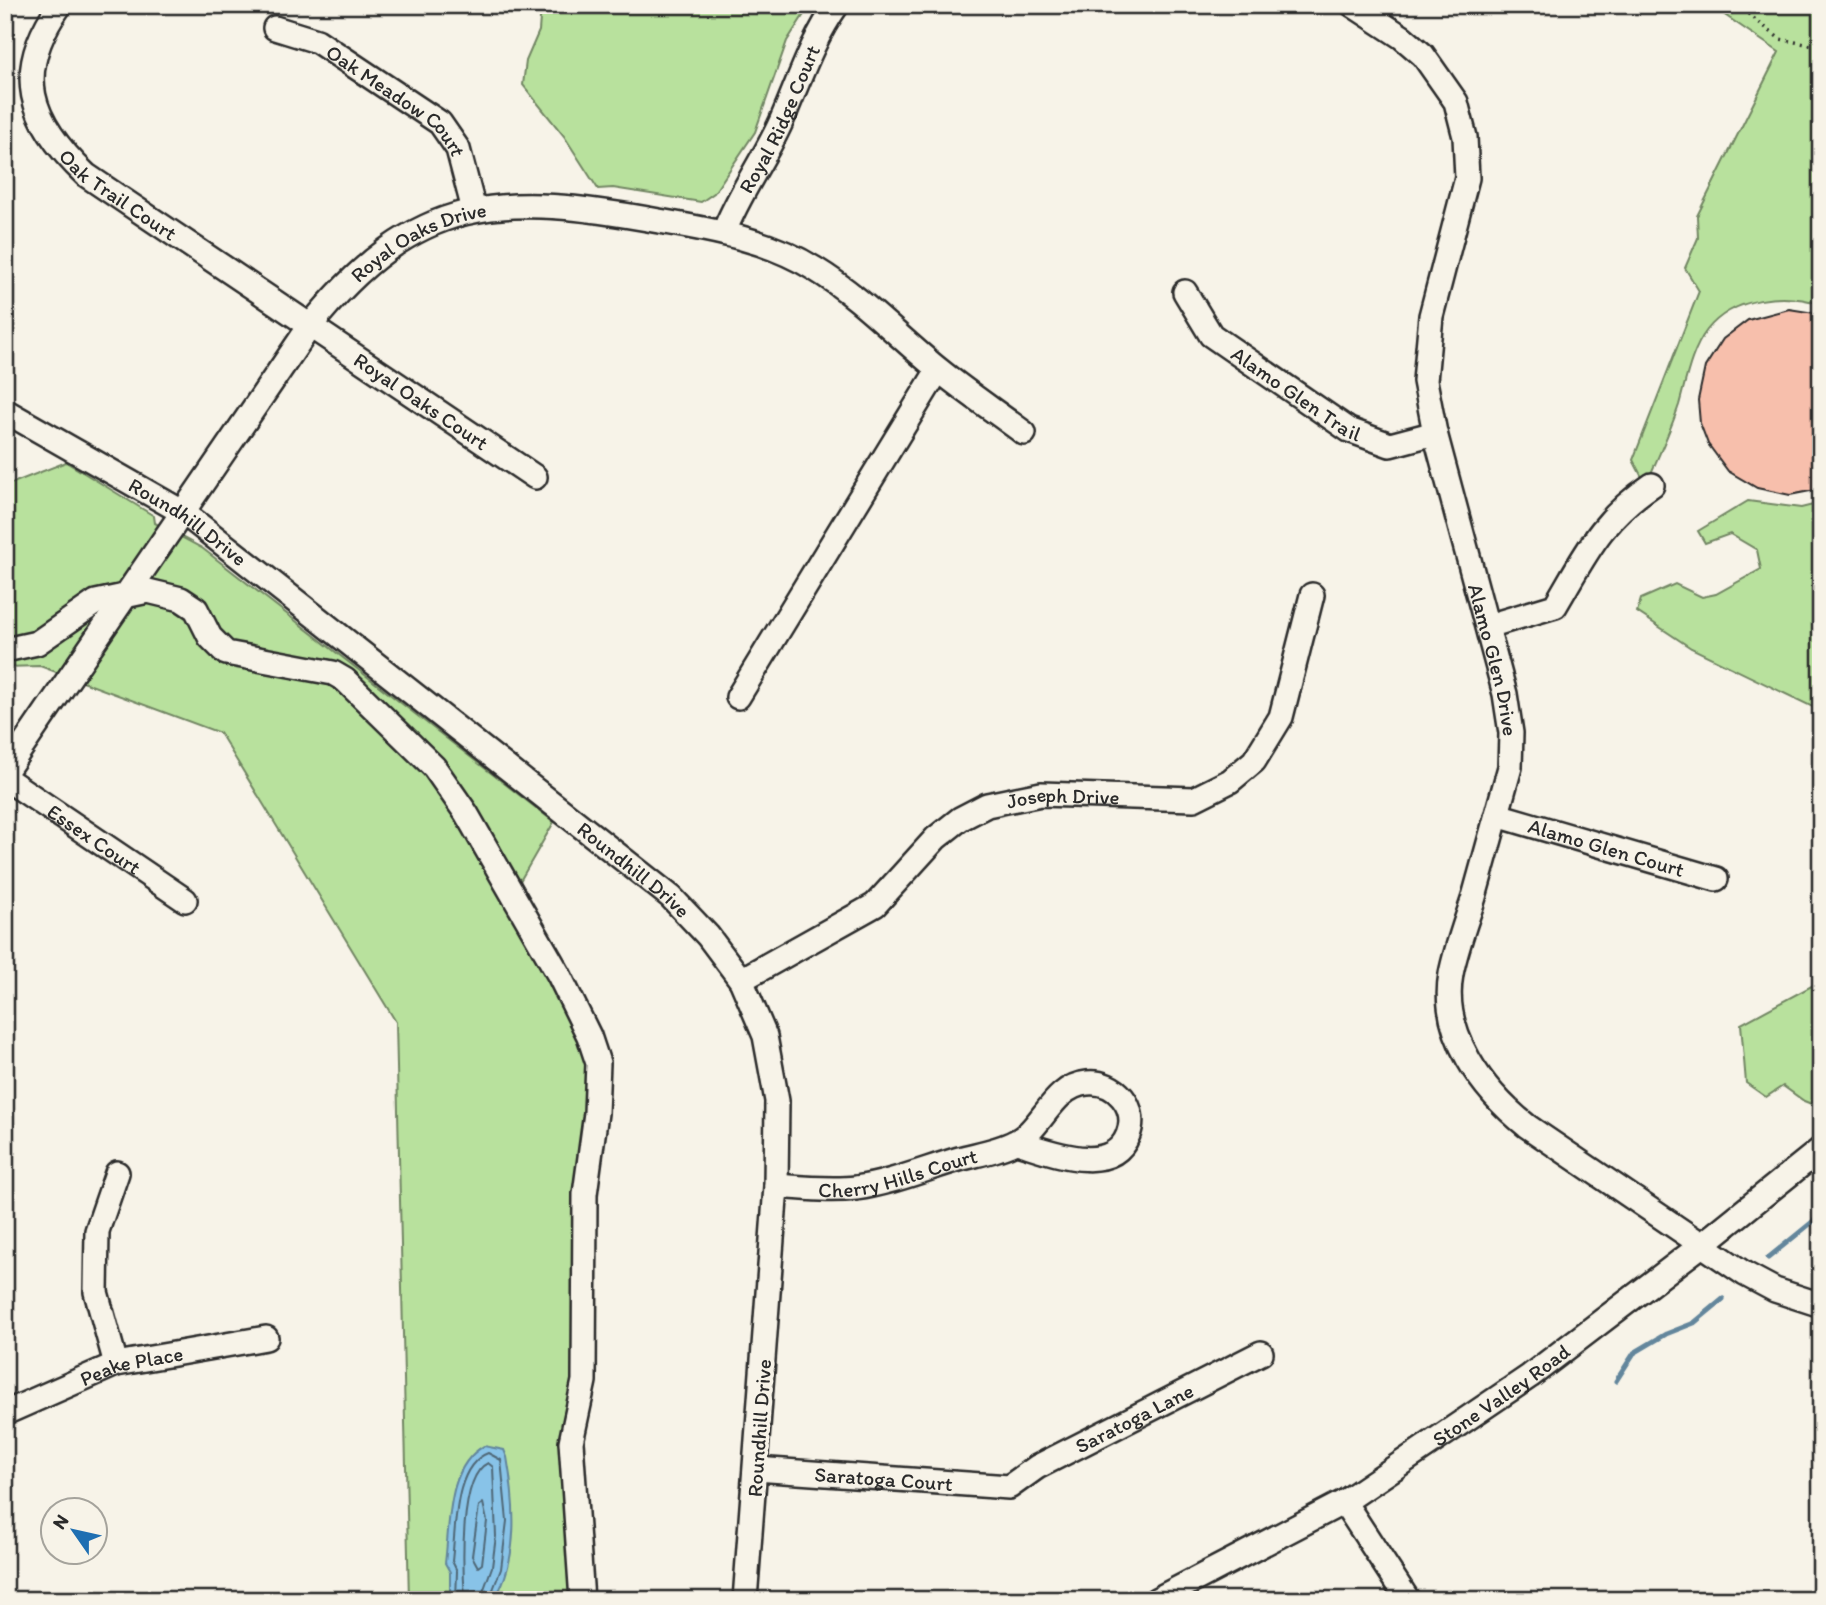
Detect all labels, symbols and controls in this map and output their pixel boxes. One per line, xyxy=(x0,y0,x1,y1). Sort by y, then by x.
street label: Oak Meadow Court xyxy=(322,38,472,159)
street label: Royal Ridge Court xyxy=(733,41,825,197)
street label: Oak Trail Court xyxy=(54,143,182,245)
street label: Royal Oaks Drive xyxy=(345,196,488,287)
street label: Alamo Glen Trail xyxy=(1227,340,1365,446)
street label: Royal Oaks Court xyxy=(349,347,494,455)
street label: Roundhill Drive xyxy=(125,472,252,571)
street label: Alamo Glen Drive xyxy=(1463,581,1524,738)
street label: Joseph Drive xyxy=(1004,781,1120,813)
street label: Essex Court xyxy=(43,798,146,879)
street label: Alamo Glen Court xyxy=(1525,812,1687,882)
street label: Roundhill Drive xyxy=(573,816,696,922)
street label: Cherry Hills Court xyxy=(818,1142,980,1202)
street label: Stone Valley Road xyxy=(1427,1338,1575,1451)
street label: Peake Place xyxy=(76,1340,185,1391)
street label: Roundhill Drive xyxy=(742,1358,776,1498)
street label: Saratoga Lane xyxy=(1071,1377,1197,1458)
street label: Saratoga Court xyxy=(814,1461,954,1495)
north arrow xyxy=(38,1496,108,1566)
text: N xyxy=(47,1510,73,1534)

